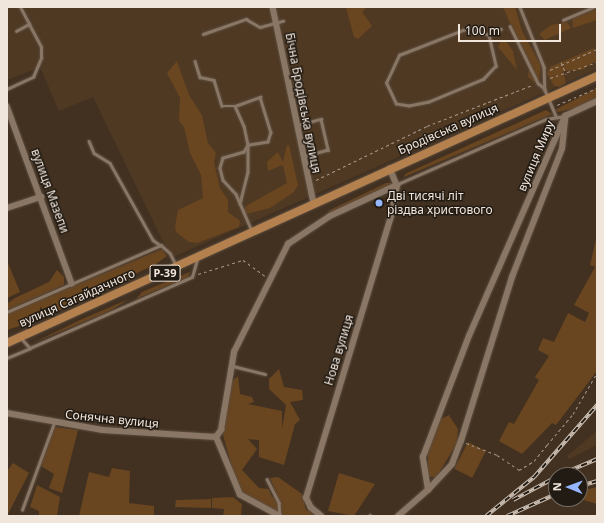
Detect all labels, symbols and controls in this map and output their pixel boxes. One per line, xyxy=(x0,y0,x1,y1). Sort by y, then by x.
scale bar xyxy=(460,16,563,42)
text: 100 m xyxy=(465,22,500,39)
street label: Бічна Бродівська вулиця xyxy=(282,32,324,174)
street label: Бродівська вулиця xyxy=(396,100,500,158)
street label: вулиця Миру xyxy=(515,118,557,194)
street label: вулиця Мазепи xyxy=(28,147,72,235)
place label: Дві тисячі літ різдва христового xyxy=(387,189,493,217)
marker: Дві тисячі літ різдва христового xyxy=(374,198,384,208)
road number: Р-39 xyxy=(149,264,181,282)
street label: вулиця Сагайдачного xyxy=(17,266,137,330)
street label: Нова вулиця xyxy=(321,313,357,387)
street label: Сонячна вулиця xyxy=(64,407,160,431)
north arrow xyxy=(548,467,588,507)
text: N xyxy=(549,482,564,491)

